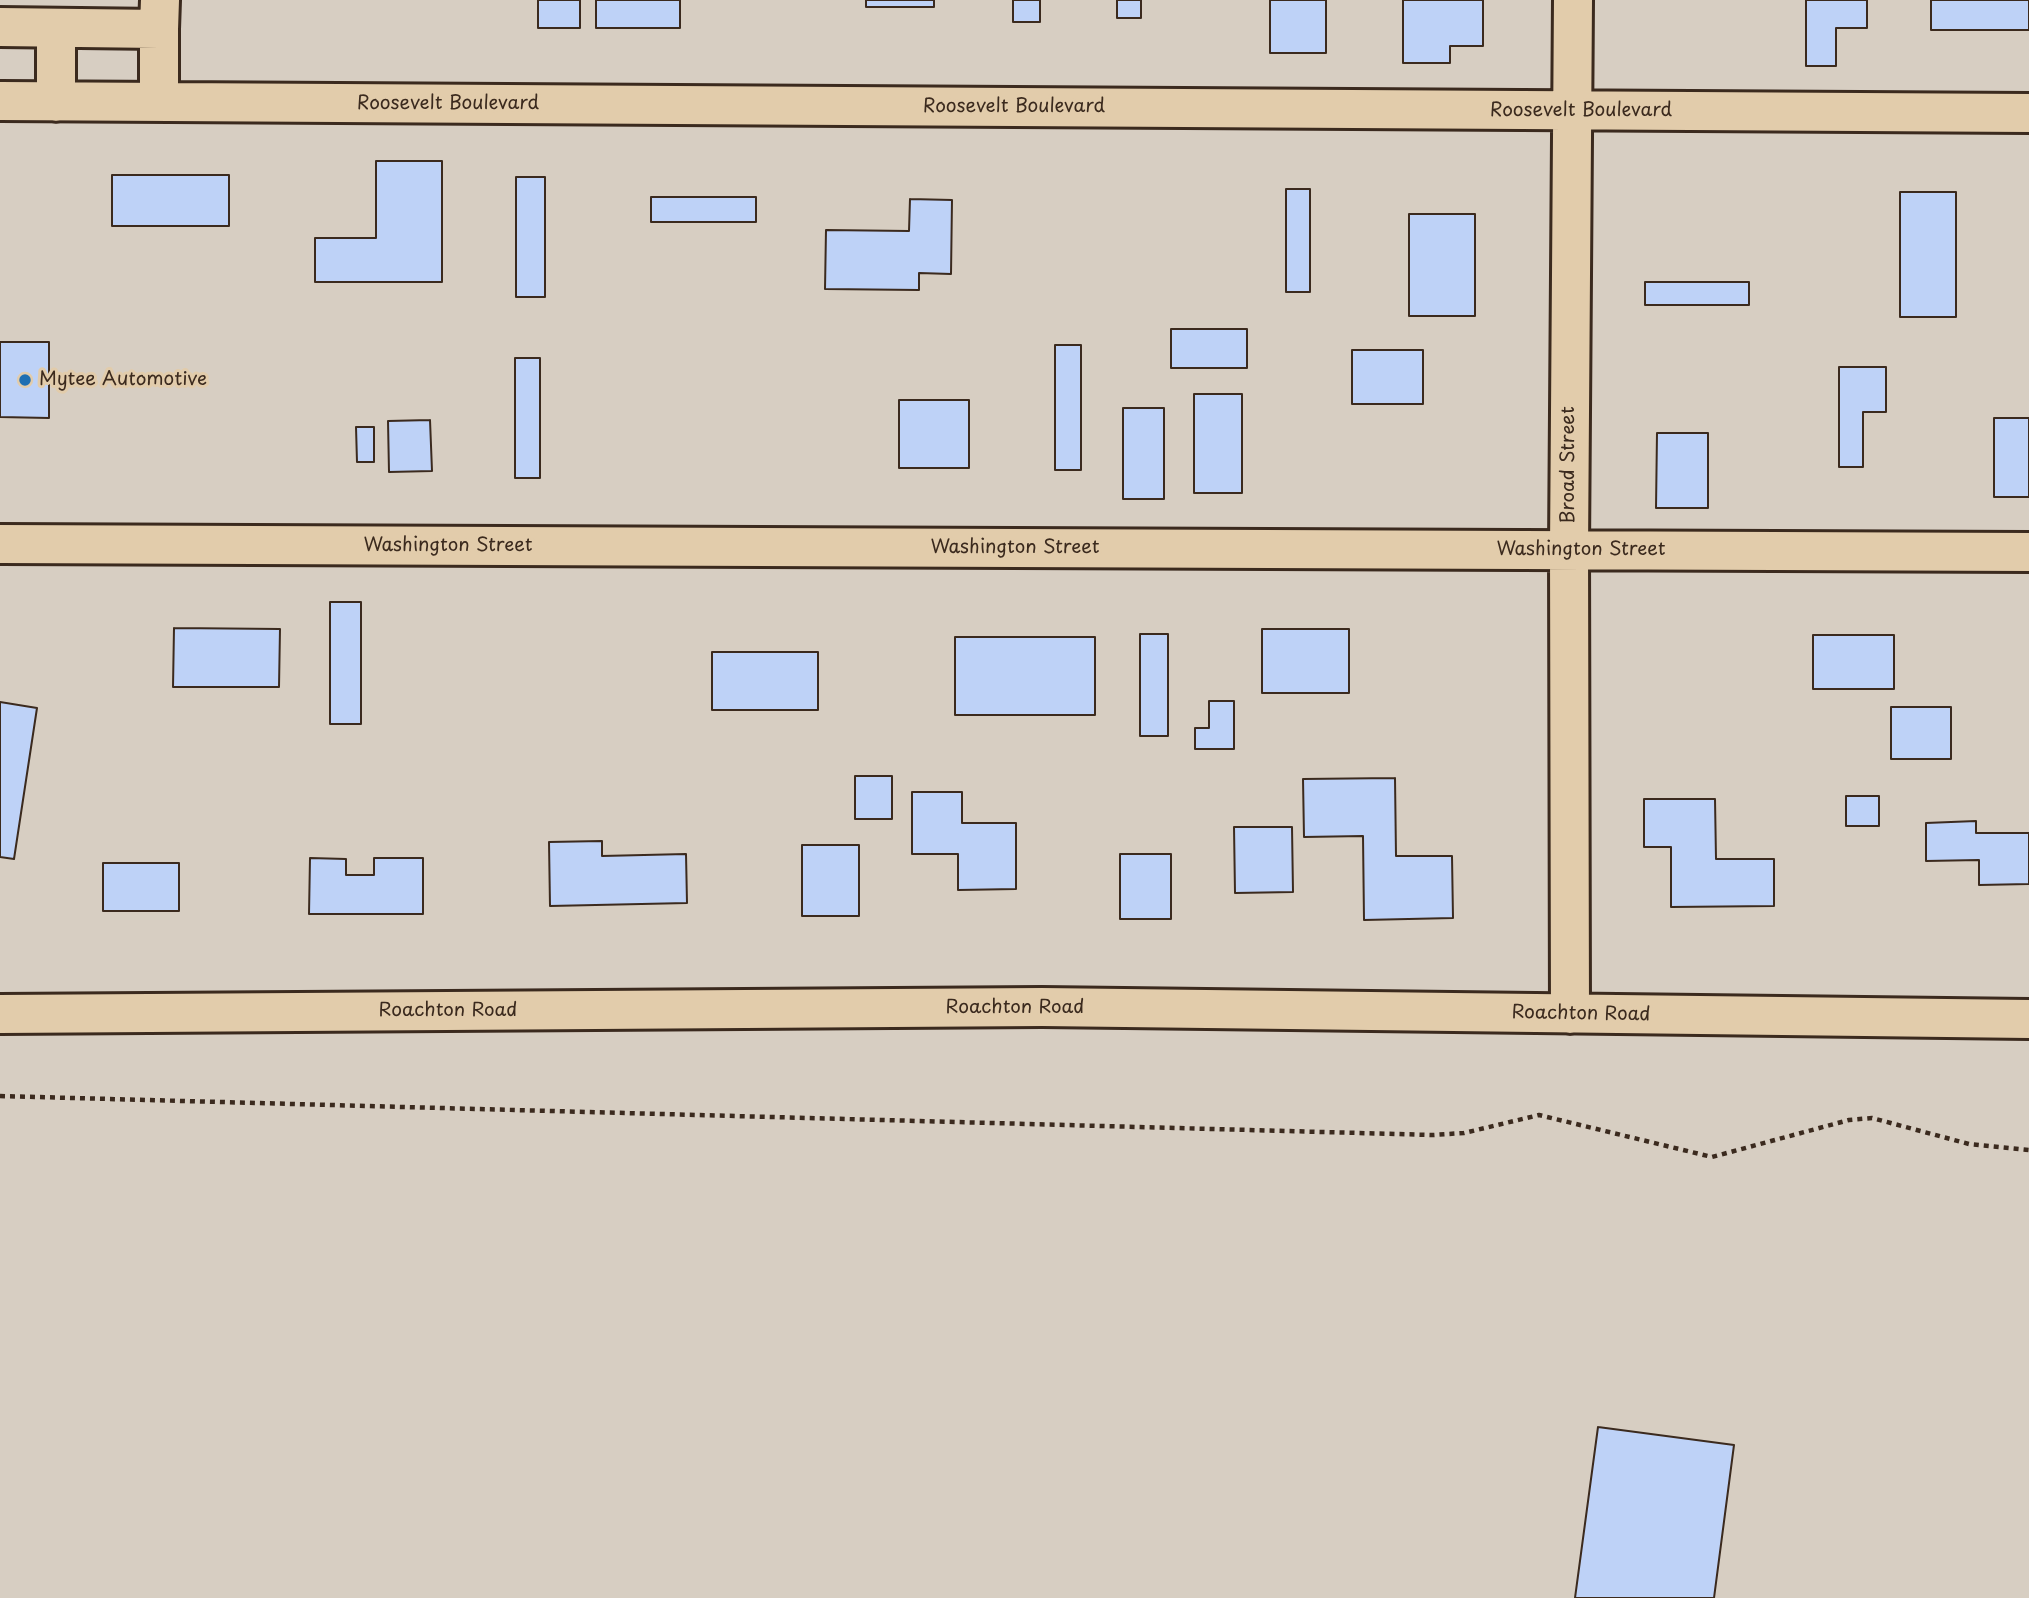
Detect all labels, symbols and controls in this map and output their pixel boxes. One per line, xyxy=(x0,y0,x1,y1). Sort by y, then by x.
street label: Roosevelt Boulevard xyxy=(357,93,539,115)
street label: Roosevelt Boulevard xyxy=(923,96,1105,118)
street label: Roosevelt Boulevard xyxy=(1490,100,1672,122)
place label: Mytee Automotive xyxy=(39,369,207,391)
marker: Mytee Automotive xyxy=(17,372,33,388)
street label: Broad Street xyxy=(1558,406,1580,524)
street label: Washington Street xyxy=(363,535,533,557)
street label: Washington Street xyxy=(930,537,1100,559)
street label: Washington Street xyxy=(1496,539,1666,561)
street label: Roachton Road xyxy=(946,997,1084,1019)
street label: Roachton Road xyxy=(379,1000,517,1022)
street label: Roachton Road xyxy=(1511,1001,1651,1027)

